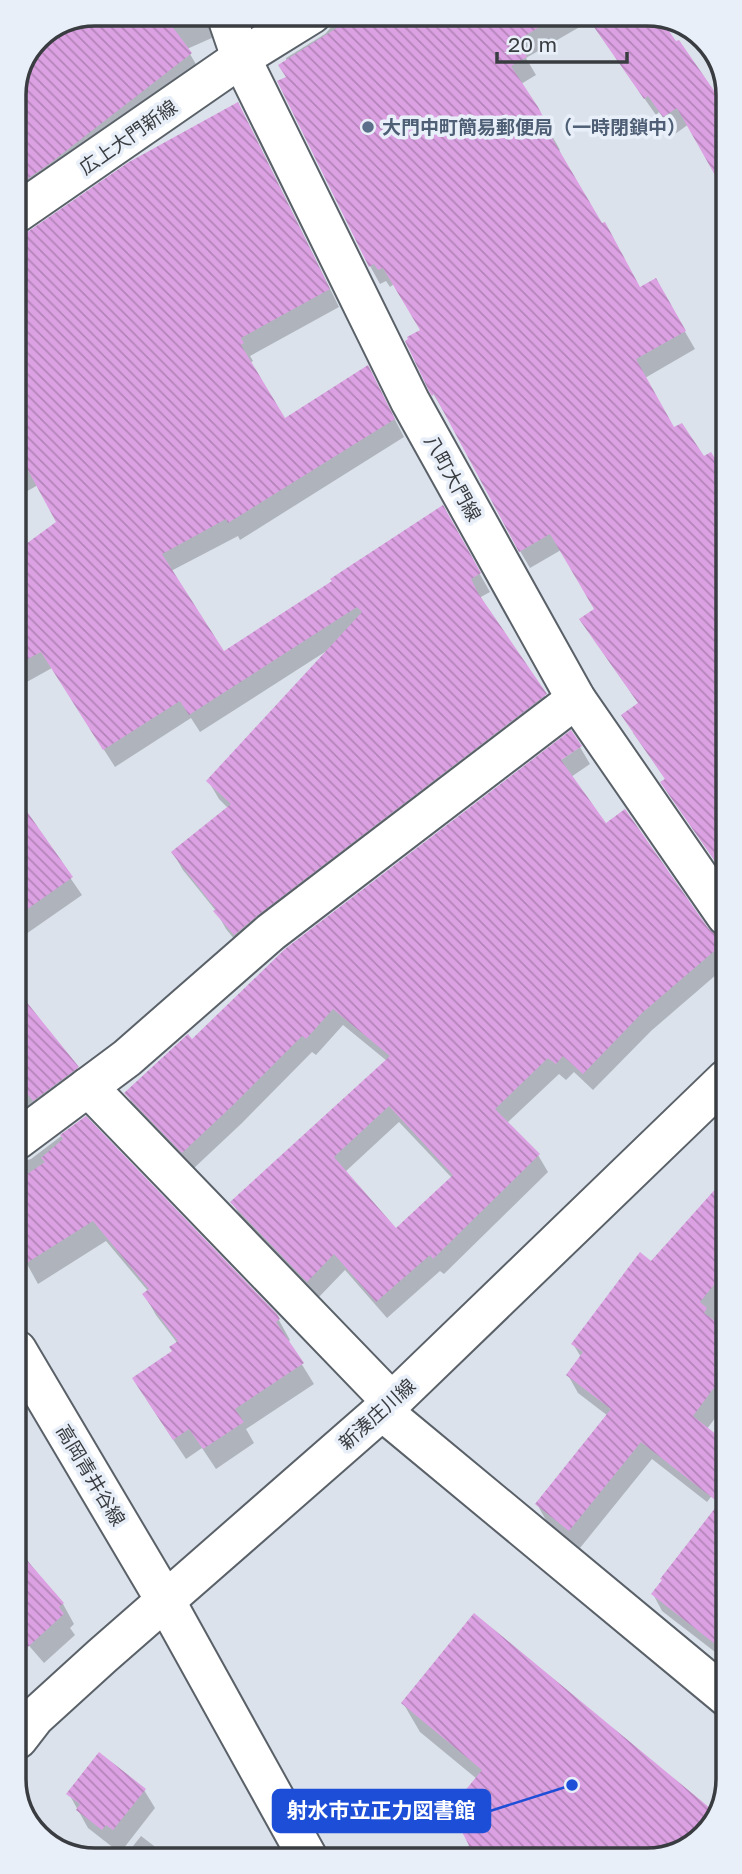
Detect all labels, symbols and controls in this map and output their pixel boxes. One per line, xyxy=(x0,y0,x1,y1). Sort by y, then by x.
scale bar xyxy=(497,21,626,65)
text: 20 m xyxy=(508,31,557,57)
street label: 広上大門新線 xyxy=(74,94,181,179)
place label: 大門中町簡易郵便局（一時閉鎖中） xyxy=(382,115,686,138)
marker: 大門中町簡易郵便局（一時閉鎖中） xyxy=(360,119,376,135)
street label: 八町大門線 xyxy=(420,431,487,525)
street label: 新湊庄川線 xyxy=(334,1373,420,1454)
street label: 高岡青井谷線 xyxy=(52,1420,131,1530)
callout: 射水市立正力図書館 xyxy=(273,1790,490,1832)
text: 射水市立正力図書館 xyxy=(287,1797,476,1823)

